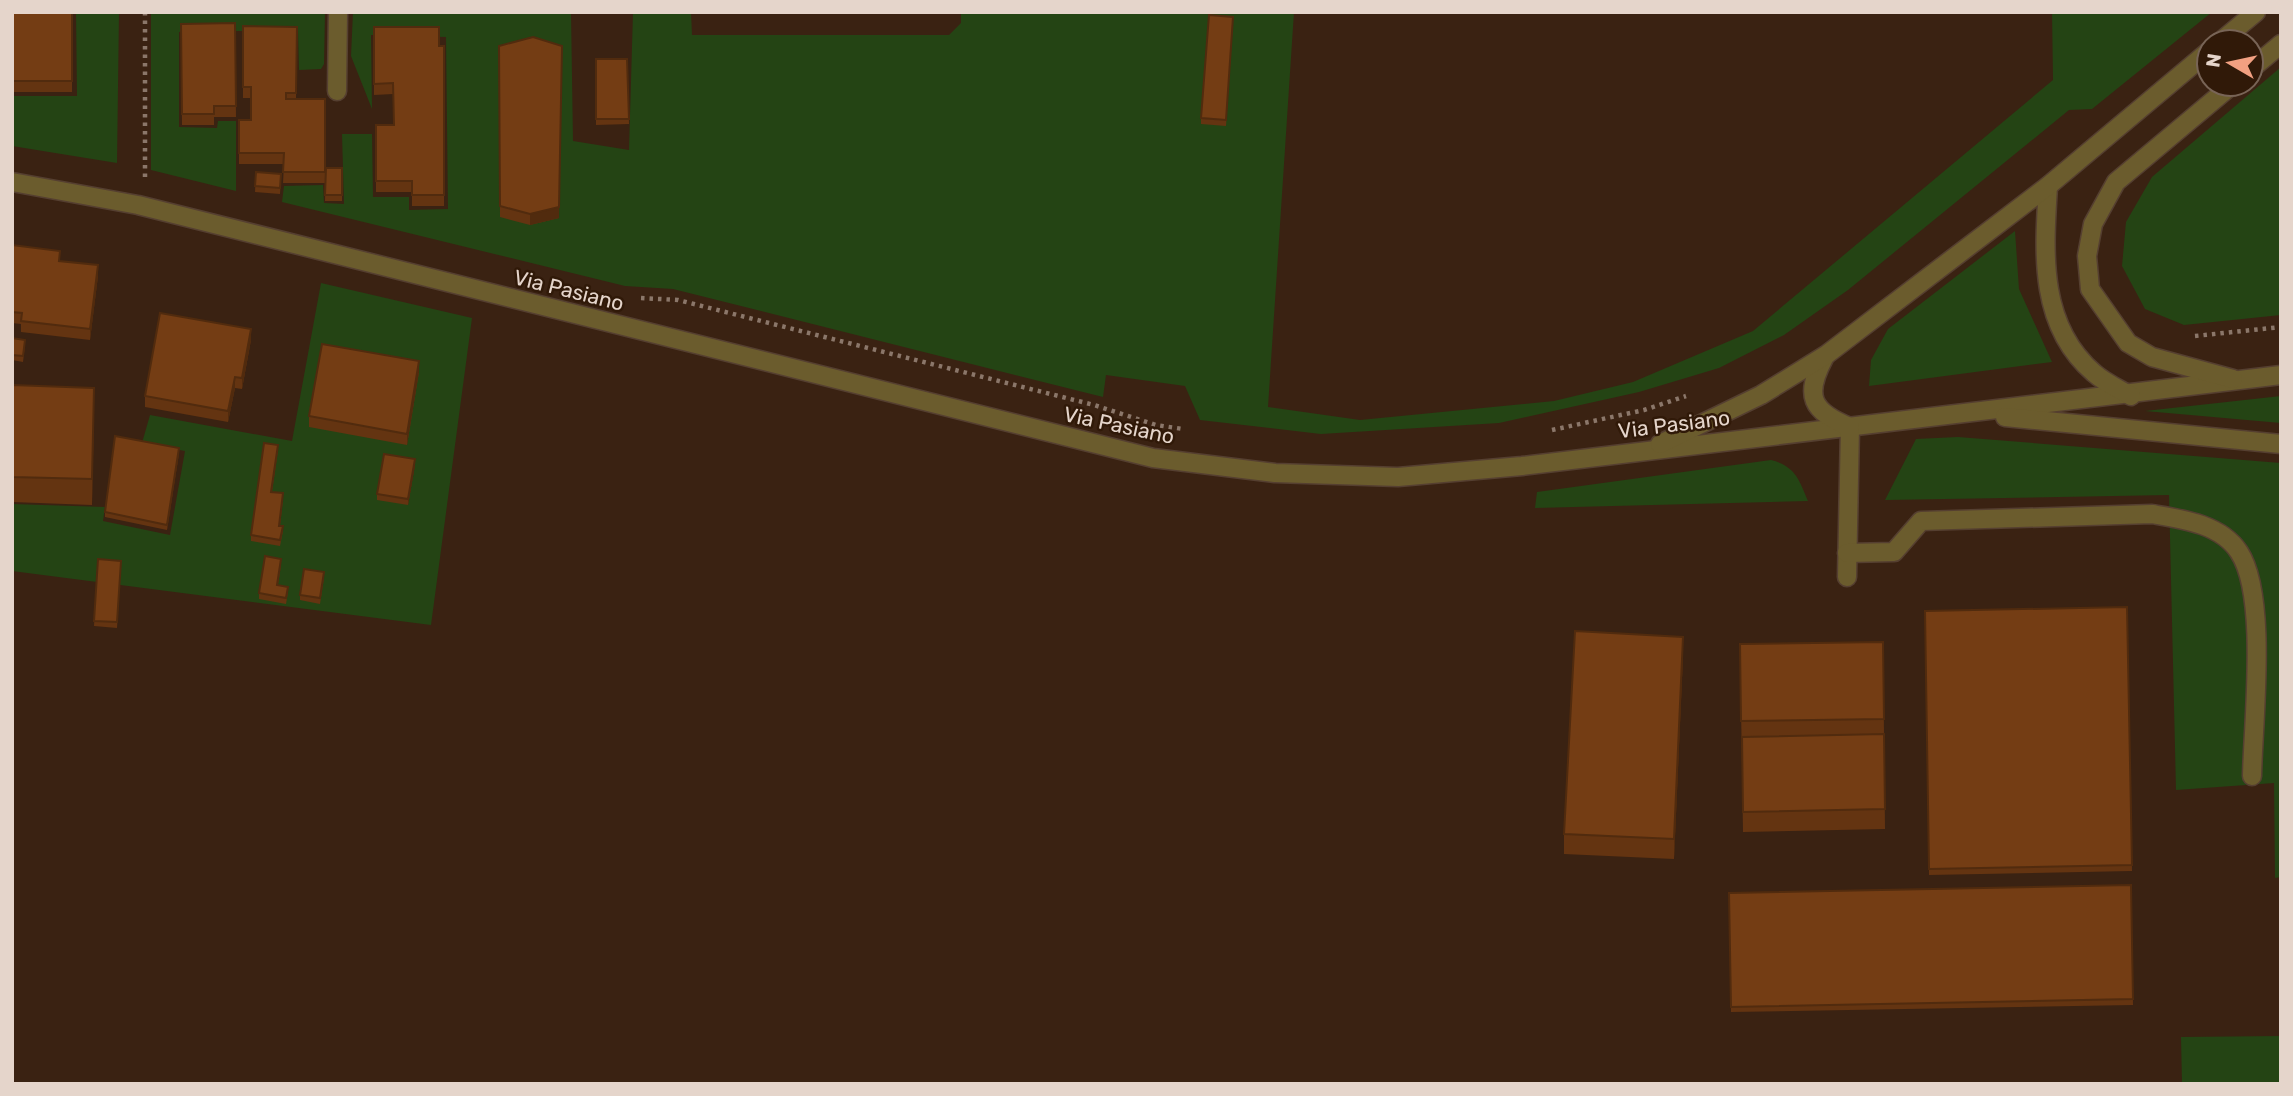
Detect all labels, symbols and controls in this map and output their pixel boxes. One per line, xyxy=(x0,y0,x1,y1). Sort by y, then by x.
north arrow xyxy=(2195,28,2265,98)
text: N xyxy=(2201,52,2226,69)
street label: Via Pasiano xyxy=(511,264,627,316)
street label: Via Pasiano xyxy=(1061,401,1177,449)
street label: Via Pasiano xyxy=(1617,405,1731,443)

